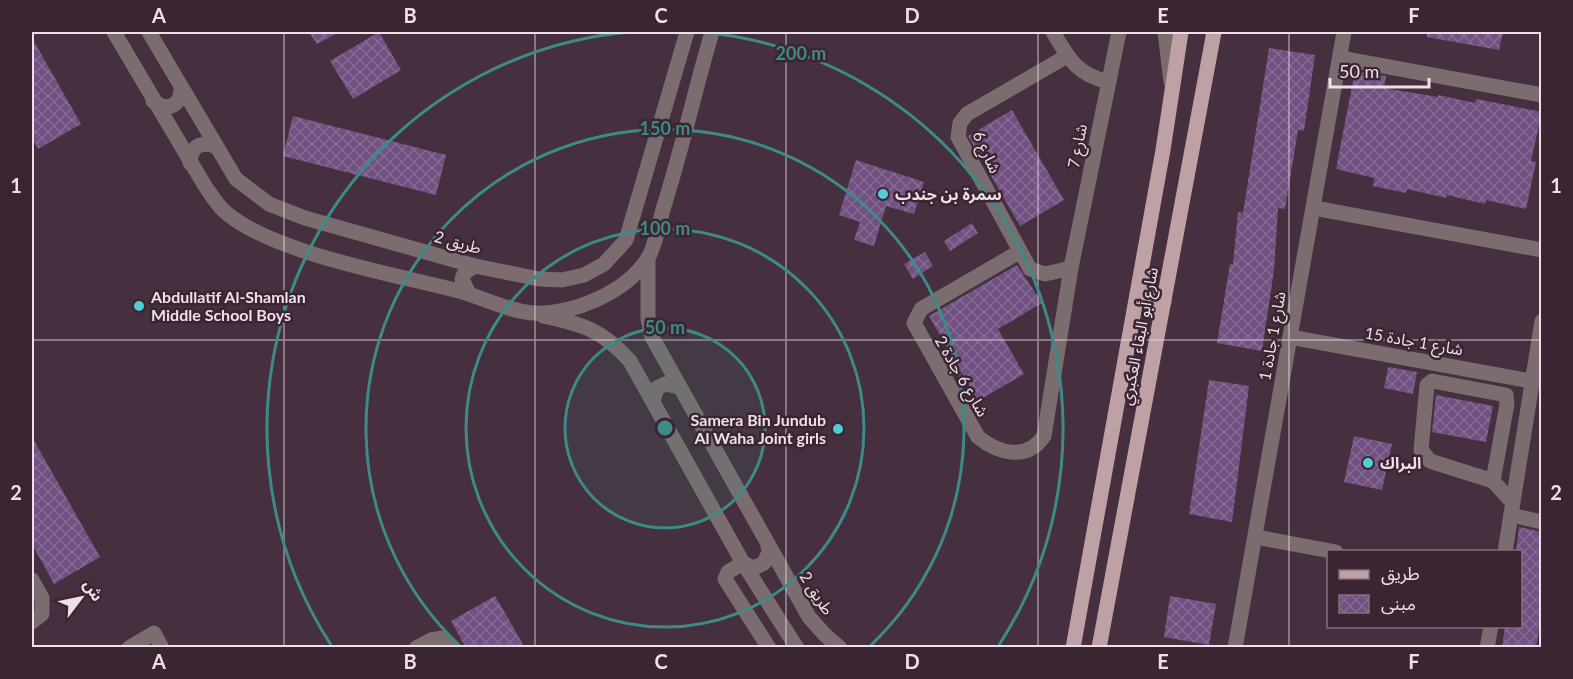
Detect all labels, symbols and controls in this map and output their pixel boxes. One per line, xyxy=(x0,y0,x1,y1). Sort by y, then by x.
text: A xyxy=(151,3,166,27)
text: B xyxy=(403,3,417,27)
text: C xyxy=(654,3,668,27)
text: D xyxy=(904,3,920,27)
text: E xyxy=(1157,3,1169,27)
text: F xyxy=(1408,3,1420,27)
text: 200 m xyxy=(776,42,826,64)
scale bar xyxy=(1330,51,1429,89)
text: 50 m xyxy=(1339,60,1379,82)
text: 150 m xyxy=(640,117,690,139)
street label: شارع 7 xyxy=(1063,122,1094,170)
street label: شارع 6 xyxy=(966,128,1005,178)
text: 1 xyxy=(10,173,22,197)
text: 1 xyxy=(1550,173,1562,197)
place label: سمرة بن جندب xyxy=(895,184,1002,204)
marker: سمرة بن جندب xyxy=(876,187,890,201)
text: 100 m xyxy=(640,217,690,239)
street label: طريق 2 xyxy=(432,226,484,259)
street label: شارع أبو البقاء العكبري xyxy=(1116,265,1165,407)
place label: Abdullatif Al-Shamlan Middle School Boys xyxy=(150,287,306,324)
street label: شارع 1 جادة 1 xyxy=(1254,290,1293,383)
marker: Abdullatif Al-Shamlan Middle School Boys xyxy=(132,299,146,313)
text: 50 m xyxy=(645,316,685,338)
street label: شارع 1 جادة 15 xyxy=(1363,323,1465,362)
street label: شارع 6 جادة 2 xyxy=(928,332,993,422)
place label: Samera Bin Jundub Al Waha Joint girls xyxy=(691,410,826,447)
centre of rings xyxy=(655,418,675,438)
marker: Samera Bin Jundub Al Waha Joint girls xyxy=(831,422,845,436)
place label: البراك xyxy=(1380,453,1421,473)
marker: البراك xyxy=(1361,456,1375,470)
text: 2 xyxy=(10,480,22,504)
text: 2 xyxy=(1550,480,1562,504)
legend xyxy=(1327,550,1522,628)
text: طريق xyxy=(1381,562,1420,585)
north arrow xyxy=(51,568,111,628)
street label: طريق 2 xyxy=(795,568,838,619)
text: ش xyxy=(79,575,108,605)
text: مبنى xyxy=(1381,592,1416,615)
text: A xyxy=(151,649,166,673)
text: B xyxy=(403,649,417,673)
text: C xyxy=(654,649,668,673)
text: D xyxy=(904,649,920,673)
text: E xyxy=(1157,649,1169,673)
text: F xyxy=(1408,649,1420,673)

